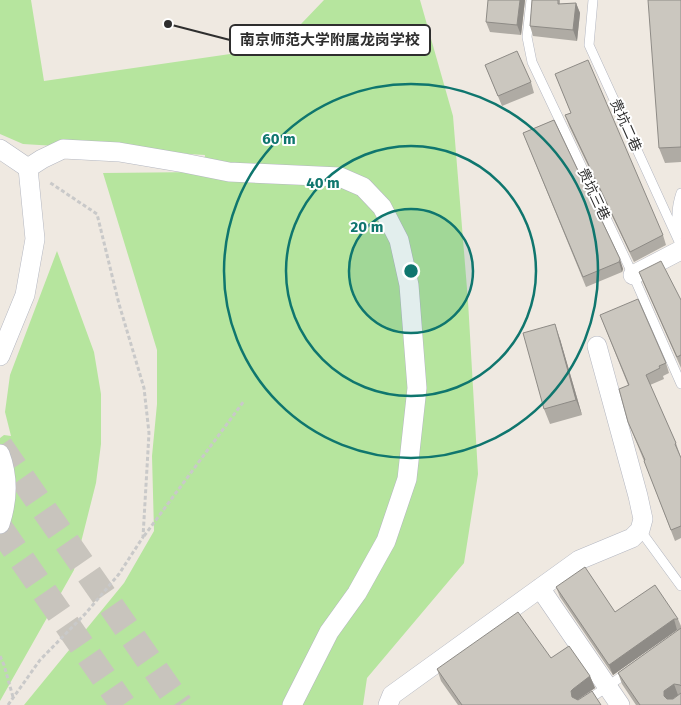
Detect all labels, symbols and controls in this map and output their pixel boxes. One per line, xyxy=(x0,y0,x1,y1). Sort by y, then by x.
callout: 南京师范大学附属龙岗学校 xyxy=(230,25,430,55)
text: 南京师范大学附属龙岗学校 xyxy=(240,31,420,49)
street label: 贵坑二巷 xyxy=(606,96,645,154)
text: 60 m xyxy=(262,130,296,148)
street label: 贵坑三巷 xyxy=(574,165,613,223)
text: 40 m xyxy=(306,174,340,192)
text: 20 m xyxy=(351,218,383,236)
centre of rings xyxy=(402,262,420,280)

